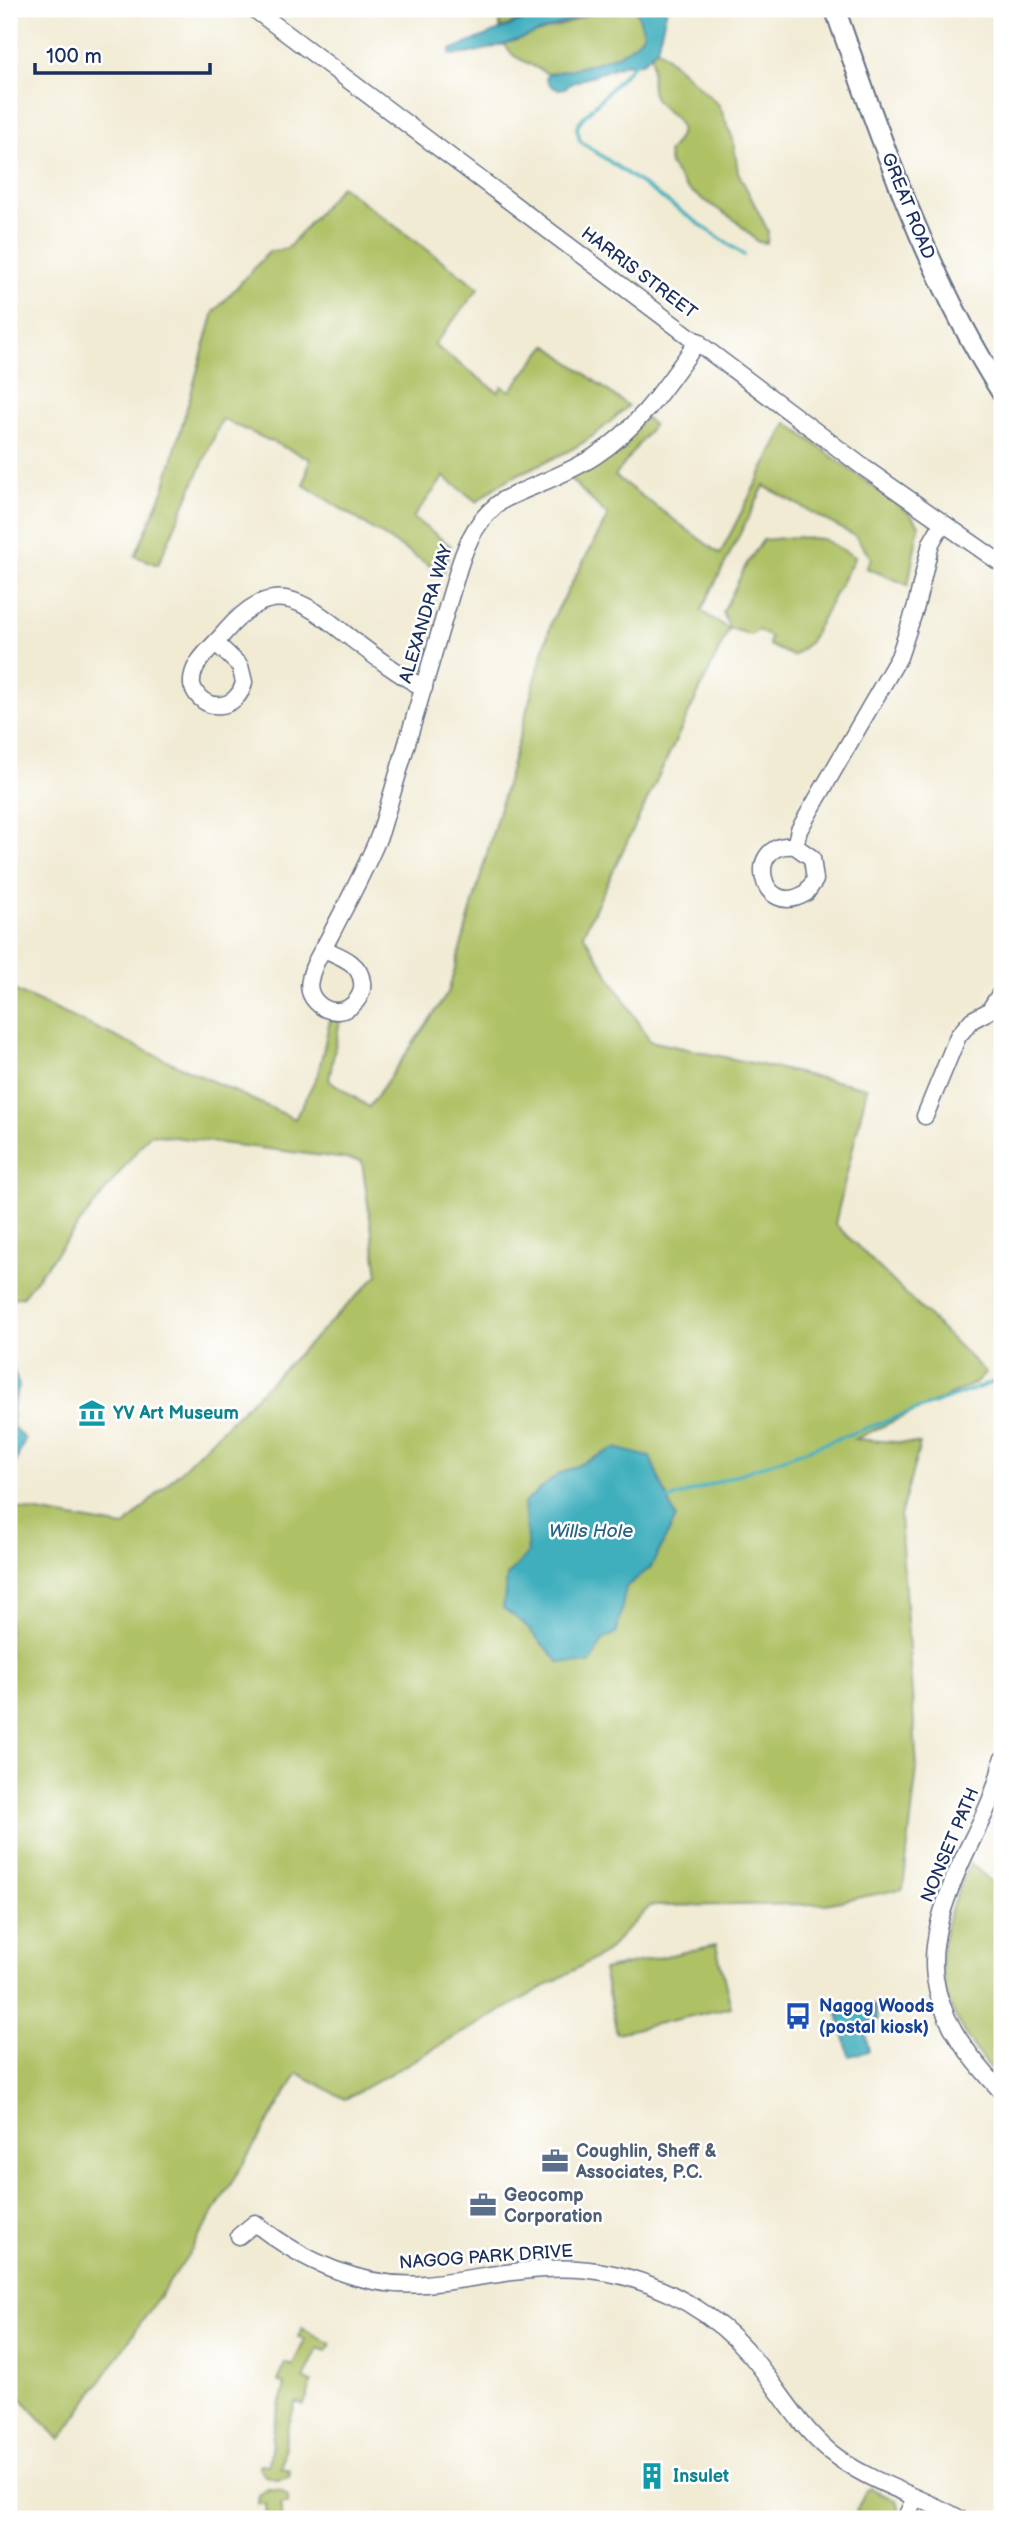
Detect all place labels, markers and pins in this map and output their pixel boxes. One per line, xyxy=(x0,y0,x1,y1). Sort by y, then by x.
museum icon: YV Art Museum xyxy=(77,1398,107,1428)
place label: YV Art Museum xyxy=(113,1403,239,1424)
place label: Nagog Woods (postal kiosk) xyxy=(819,1996,934,2038)
bus stop icon: Nagog Woods (postal kiosk) xyxy=(783,2001,813,2031)
place label: Coughlin, Sheff & Associates, P.C. xyxy=(575,2141,717,2183)
office icon: Coughlin, Sheff & Associates, P.C. xyxy=(540,2146,570,2176)
place label: Geocomp Corporation xyxy=(504,2185,603,2227)
office icon: Geocomp Corporation xyxy=(468,2190,498,2220)
building icon: Insulet xyxy=(637,2461,667,2491)
place label: Insulet xyxy=(673,2466,729,2487)

